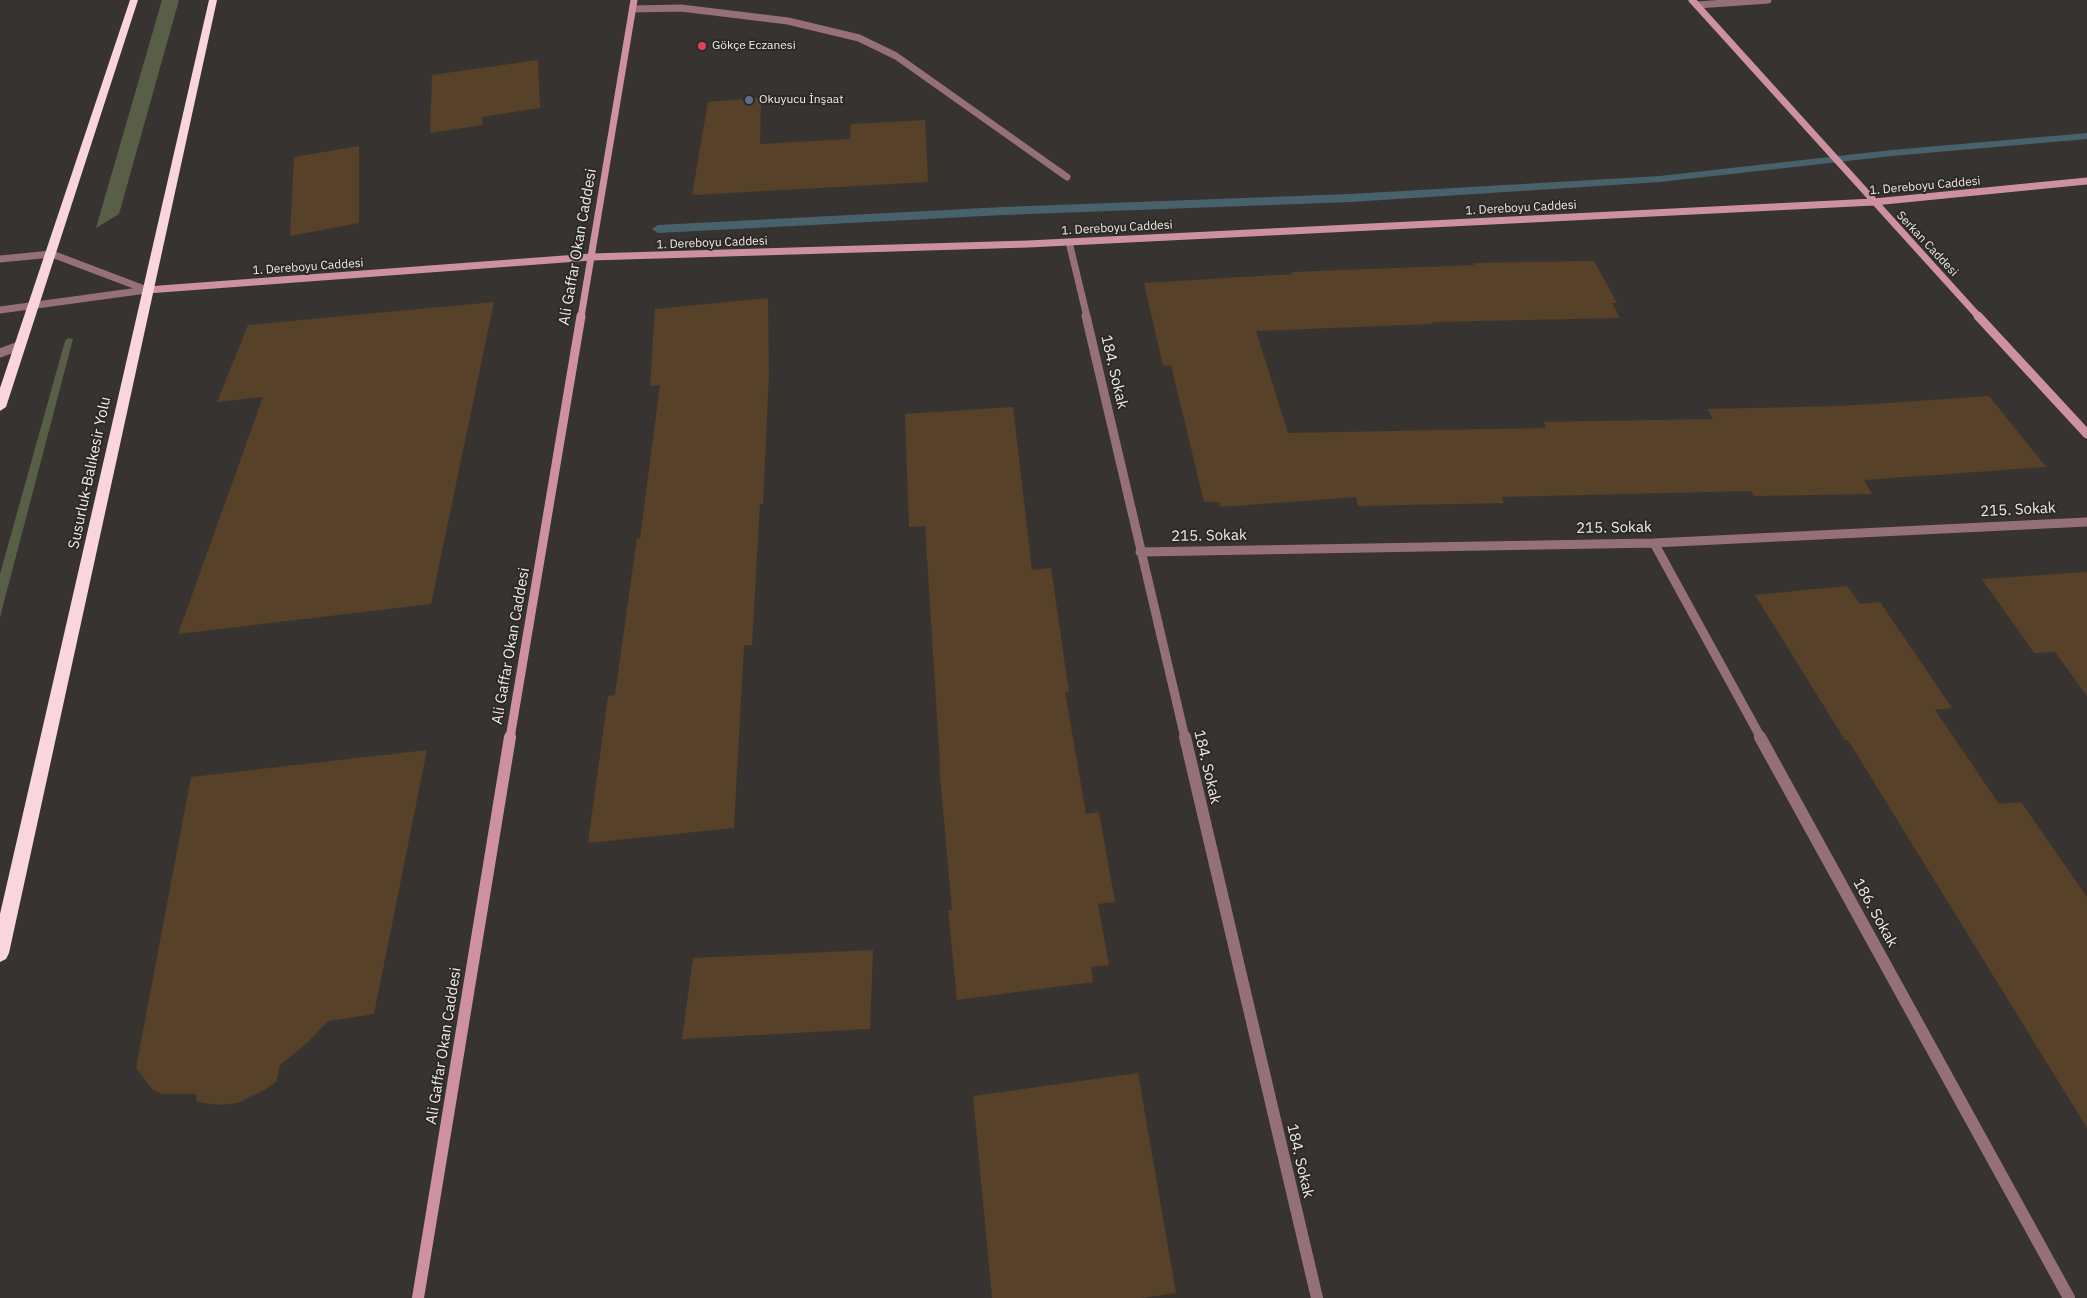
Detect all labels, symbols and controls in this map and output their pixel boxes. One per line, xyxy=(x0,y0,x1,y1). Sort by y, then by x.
place label: Gökçe Eczanesi xyxy=(712,39,796,53)
marker: Gökçe Eczanesi xyxy=(696,40,708,52)
place label: Okuyucu İnşaat xyxy=(759,93,843,107)
marker: Okuyucu İnşaat xyxy=(743,94,755,106)
street label: Ali Gaffar Okan Caddesi xyxy=(555,167,601,327)
street label: 1. Dereboyu Caddesi xyxy=(1869,174,1981,198)
street label: 1. Dereboyu Caddesi xyxy=(1465,198,1577,218)
street label: Serkan Caddesi xyxy=(1893,209,1961,279)
street label: 1. Dereboyu Caddesi xyxy=(1061,218,1173,238)
street label: 1. Dereboyu Caddesi xyxy=(656,234,768,252)
street label: 1. Dereboyu Caddesi xyxy=(252,256,364,278)
street label: 184. Sokak xyxy=(1097,333,1131,411)
street label: Susurluk-Balıkesir Yolu xyxy=(65,395,115,551)
street label: 215. Sokak xyxy=(1980,499,2056,521)
street label: 215. Sokak xyxy=(1576,518,1652,538)
street label: 215. Sokak xyxy=(1171,526,1247,546)
street label: Ali Gaffar Okan Caddesi xyxy=(488,566,534,726)
street label: 184. Sokak xyxy=(1190,728,1224,806)
street label: 186. Sokak xyxy=(1849,876,1901,950)
street label: Ali Gaffar Okan Caddesi xyxy=(423,966,465,1126)
street label: 184. Sokak xyxy=(1283,1122,1317,1200)

